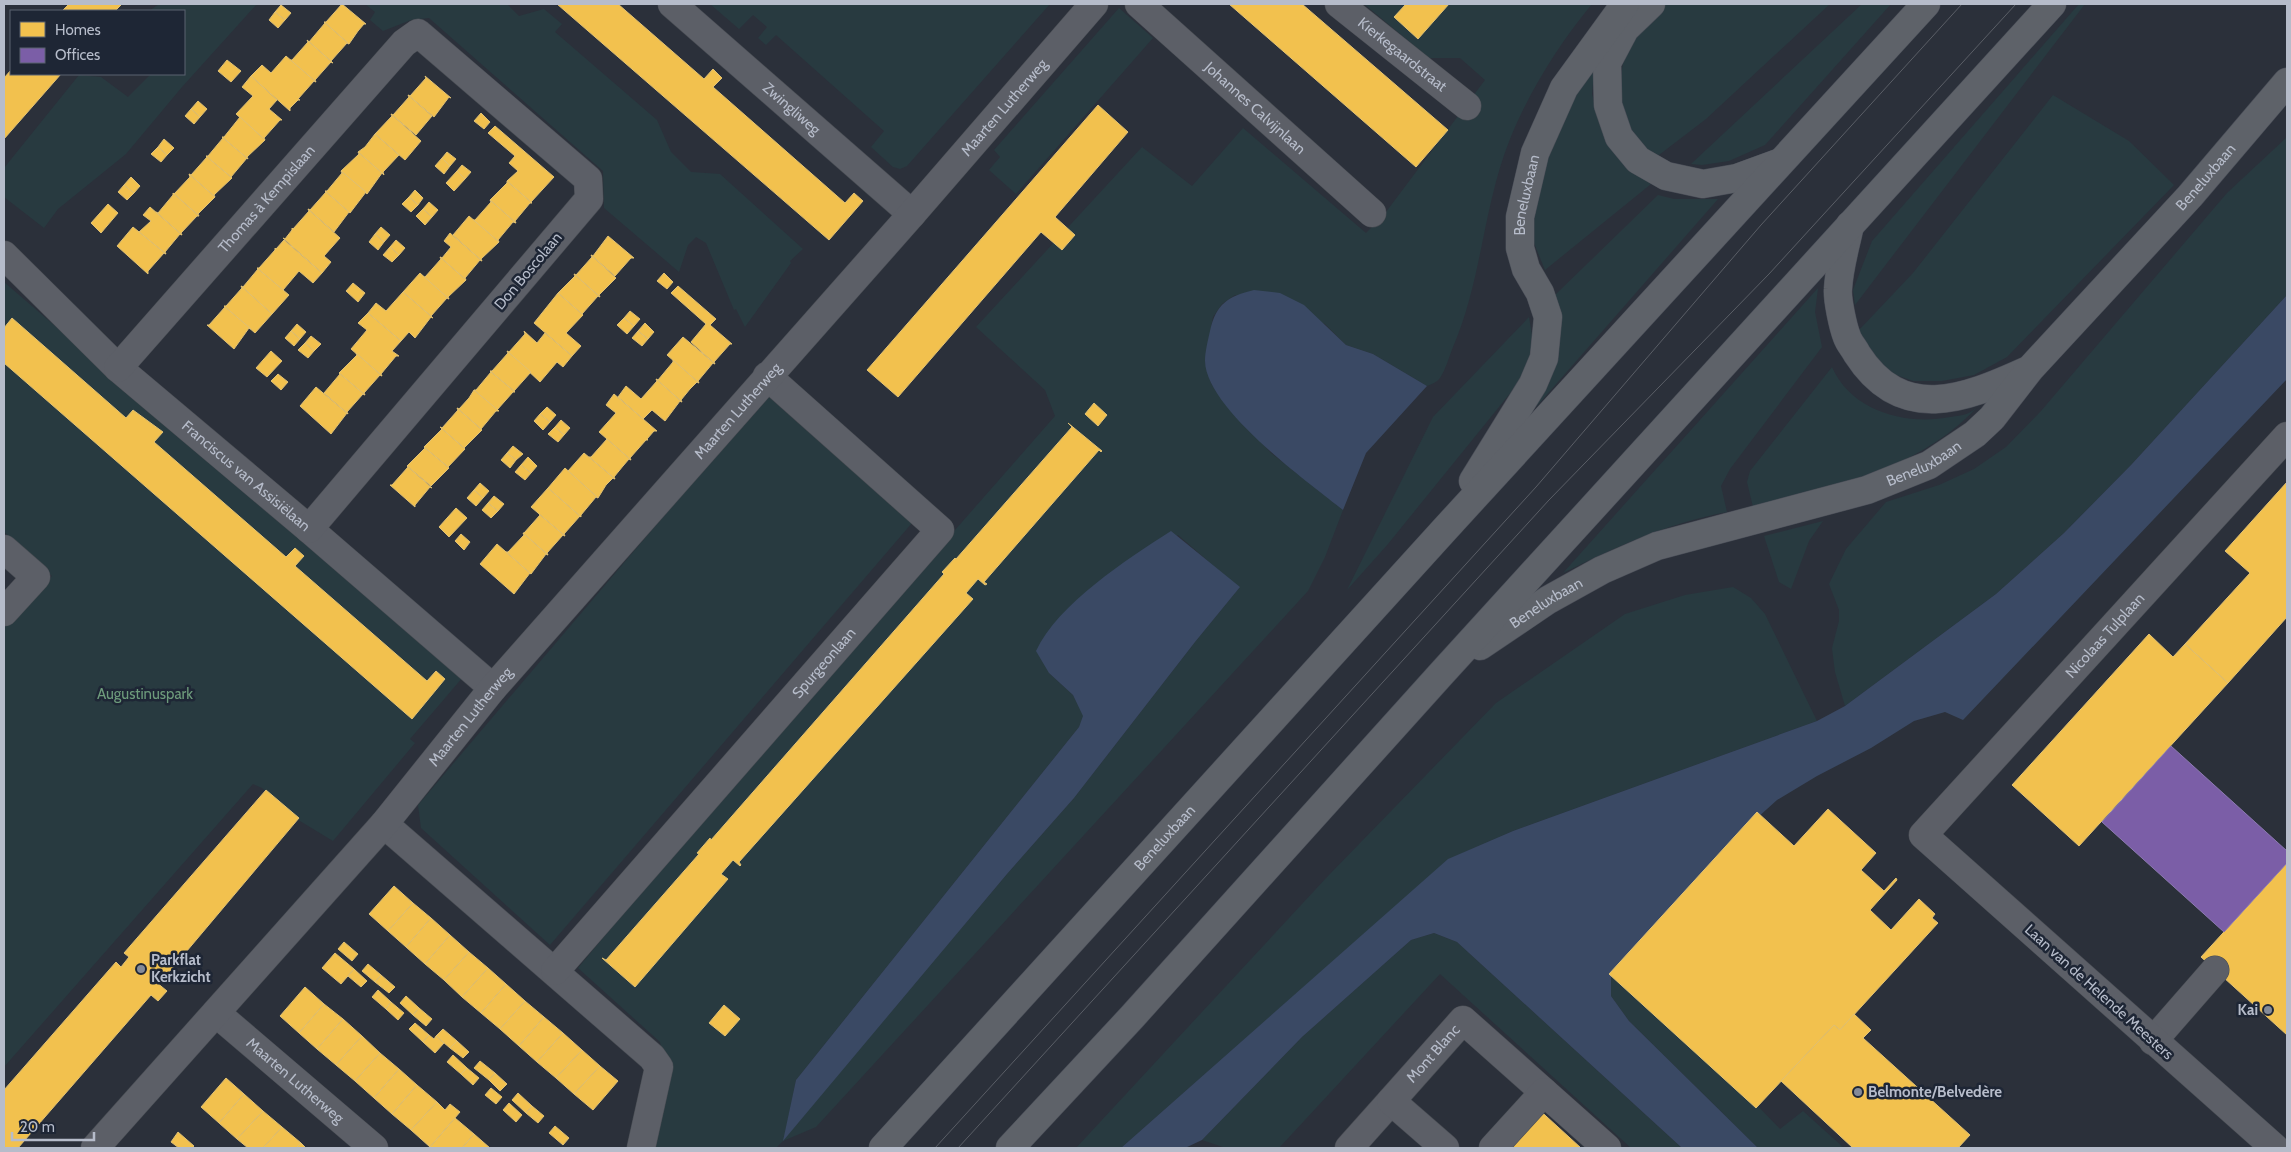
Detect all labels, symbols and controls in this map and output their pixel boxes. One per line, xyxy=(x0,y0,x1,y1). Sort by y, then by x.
legend xyxy=(10,10,185,75)
street label: Kierkegaardstraat xyxy=(1354,14,1450,95)
text: Homes xyxy=(55,21,101,39)
text: Offices xyxy=(55,46,100,64)
street label: Maarten Lutherweg xyxy=(957,55,1052,160)
street label: Johannes Calvijnlaan xyxy=(1200,58,1309,158)
street label: Zwingliweg xyxy=(759,79,825,139)
street label: Beneluxbaan xyxy=(2172,140,2239,214)
street label: Thomas à Kempislaan xyxy=(214,141,319,257)
street label: Beneluxbaan xyxy=(1511,153,1543,236)
street label: Don Boscolaan xyxy=(490,229,566,313)
street label: Maarten Lutherweg xyxy=(690,359,785,463)
street label: Franciscus van Assisiëlaan xyxy=(178,417,314,535)
street label: Beneluxbaan xyxy=(1884,437,1965,490)
street label: Beneluxbaan xyxy=(1506,574,1586,632)
street label: Nicolaas Tulplaan xyxy=(2062,589,2148,682)
street label: Spurgeonlaan xyxy=(788,624,860,702)
street label: Maarten Lutherweg xyxy=(425,663,517,770)
park label: Augustinuspark xyxy=(97,685,193,703)
street label: Beneluxbaan xyxy=(1130,801,1199,874)
street label: Laan van de Helende Meesters xyxy=(2021,921,2177,1063)
place label: Parkflat Kerkzicht xyxy=(151,951,211,986)
marker: Parkflat Kerkzicht xyxy=(135,963,147,975)
place label: Kai xyxy=(2238,1001,2258,1019)
marker: Kai xyxy=(2262,1004,2274,1016)
street label: Mont Blanc xyxy=(1403,1021,1464,1086)
street label: Maarten Lutherweg xyxy=(243,1034,348,1128)
place label: Belmonte/Belvedère xyxy=(1868,1083,2002,1101)
marker: Belmonte/Belvedère xyxy=(1852,1086,1864,1098)
scale bar xyxy=(12,1110,95,1142)
text: 20 m xyxy=(20,1118,55,1136)

